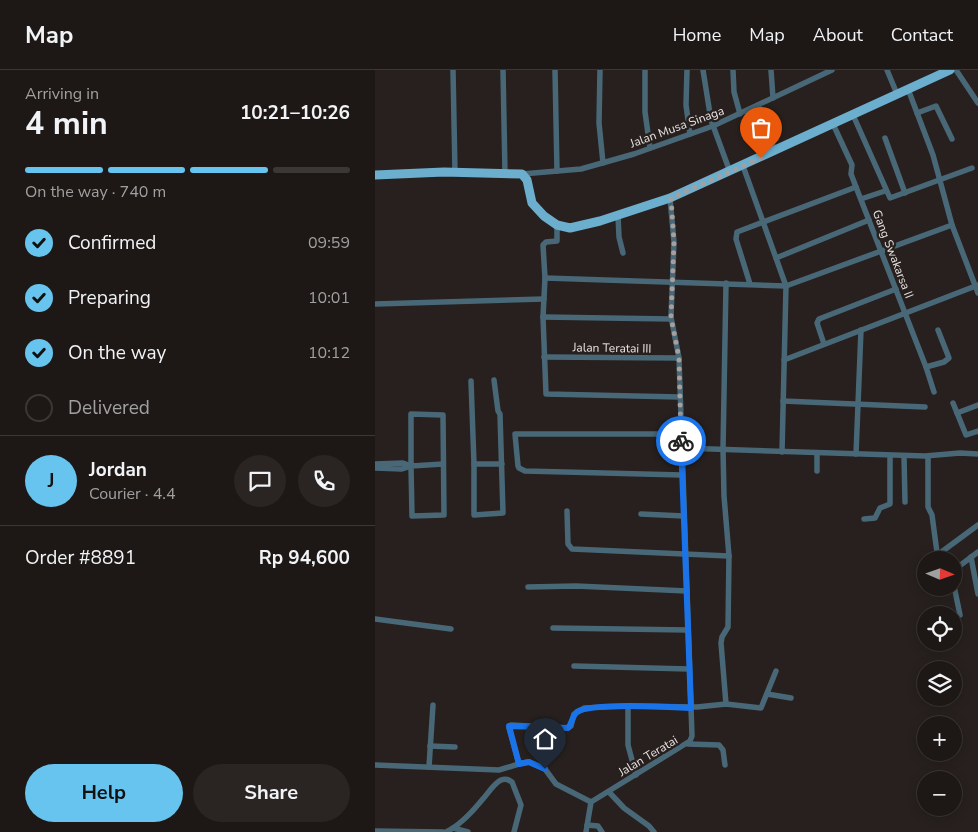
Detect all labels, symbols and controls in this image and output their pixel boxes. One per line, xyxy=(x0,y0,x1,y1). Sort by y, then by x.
text: Map xyxy=(25,19,73,51)
text: Home xyxy=(673,23,721,47)
text: Map xyxy=(749,23,785,47)
text: About xyxy=(813,23,863,47)
text: Contact xyxy=(891,23,953,47)
text: Arriving in xyxy=(25,83,99,105)
text: 10:21–10:26 xyxy=(240,100,350,126)
text: 4 min xyxy=(25,102,108,145)
street label: Jalan Musa Sinaga xyxy=(627,103,726,152)
pin xyxy=(740,107,782,158)
icon: bag xyxy=(747,114,775,142)
text: On the way · 740 m xyxy=(25,181,166,203)
street label: Gang Swakarsa II xyxy=(869,207,917,301)
icon: check xyxy=(25,229,53,257)
text: Confirmed xyxy=(68,230,156,256)
text: 09:59 xyxy=(308,232,350,254)
icon: check xyxy=(25,284,53,312)
text: Preparing xyxy=(68,285,151,311)
text: 10:01 xyxy=(308,287,350,309)
icon: check xyxy=(25,339,53,367)
street label: Jalan Teratai III xyxy=(571,339,652,357)
text: On the way xyxy=(68,340,166,366)
text: 10:12 xyxy=(308,342,350,364)
text: Delivered xyxy=(68,395,150,421)
courier xyxy=(656,416,706,466)
icon: bike xyxy=(667,427,695,455)
button: chat xyxy=(234,455,286,507)
button: phone xyxy=(298,455,350,507)
text: Jordan xyxy=(89,457,147,483)
text: J xyxy=(48,468,54,494)
text: Courier · 4.4 xyxy=(89,483,175,505)
text: Order #8891 xyxy=(25,545,136,571)
text: Rp 94,600 xyxy=(259,545,350,571)
north arrow xyxy=(917,551,963,596)
map controls xyxy=(917,551,962,816)
button: locate xyxy=(917,606,962,651)
button: layers xyxy=(917,661,962,706)
button: + xyxy=(917,716,962,761)
pin xyxy=(524,718,566,769)
icon: home xyxy=(531,725,559,753)
street label: Jalan Teratai xyxy=(614,732,681,781)
button: Help xyxy=(25,764,183,822)
button: Share xyxy=(193,764,350,822)
button: − xyxy=(917,771,962,816)

